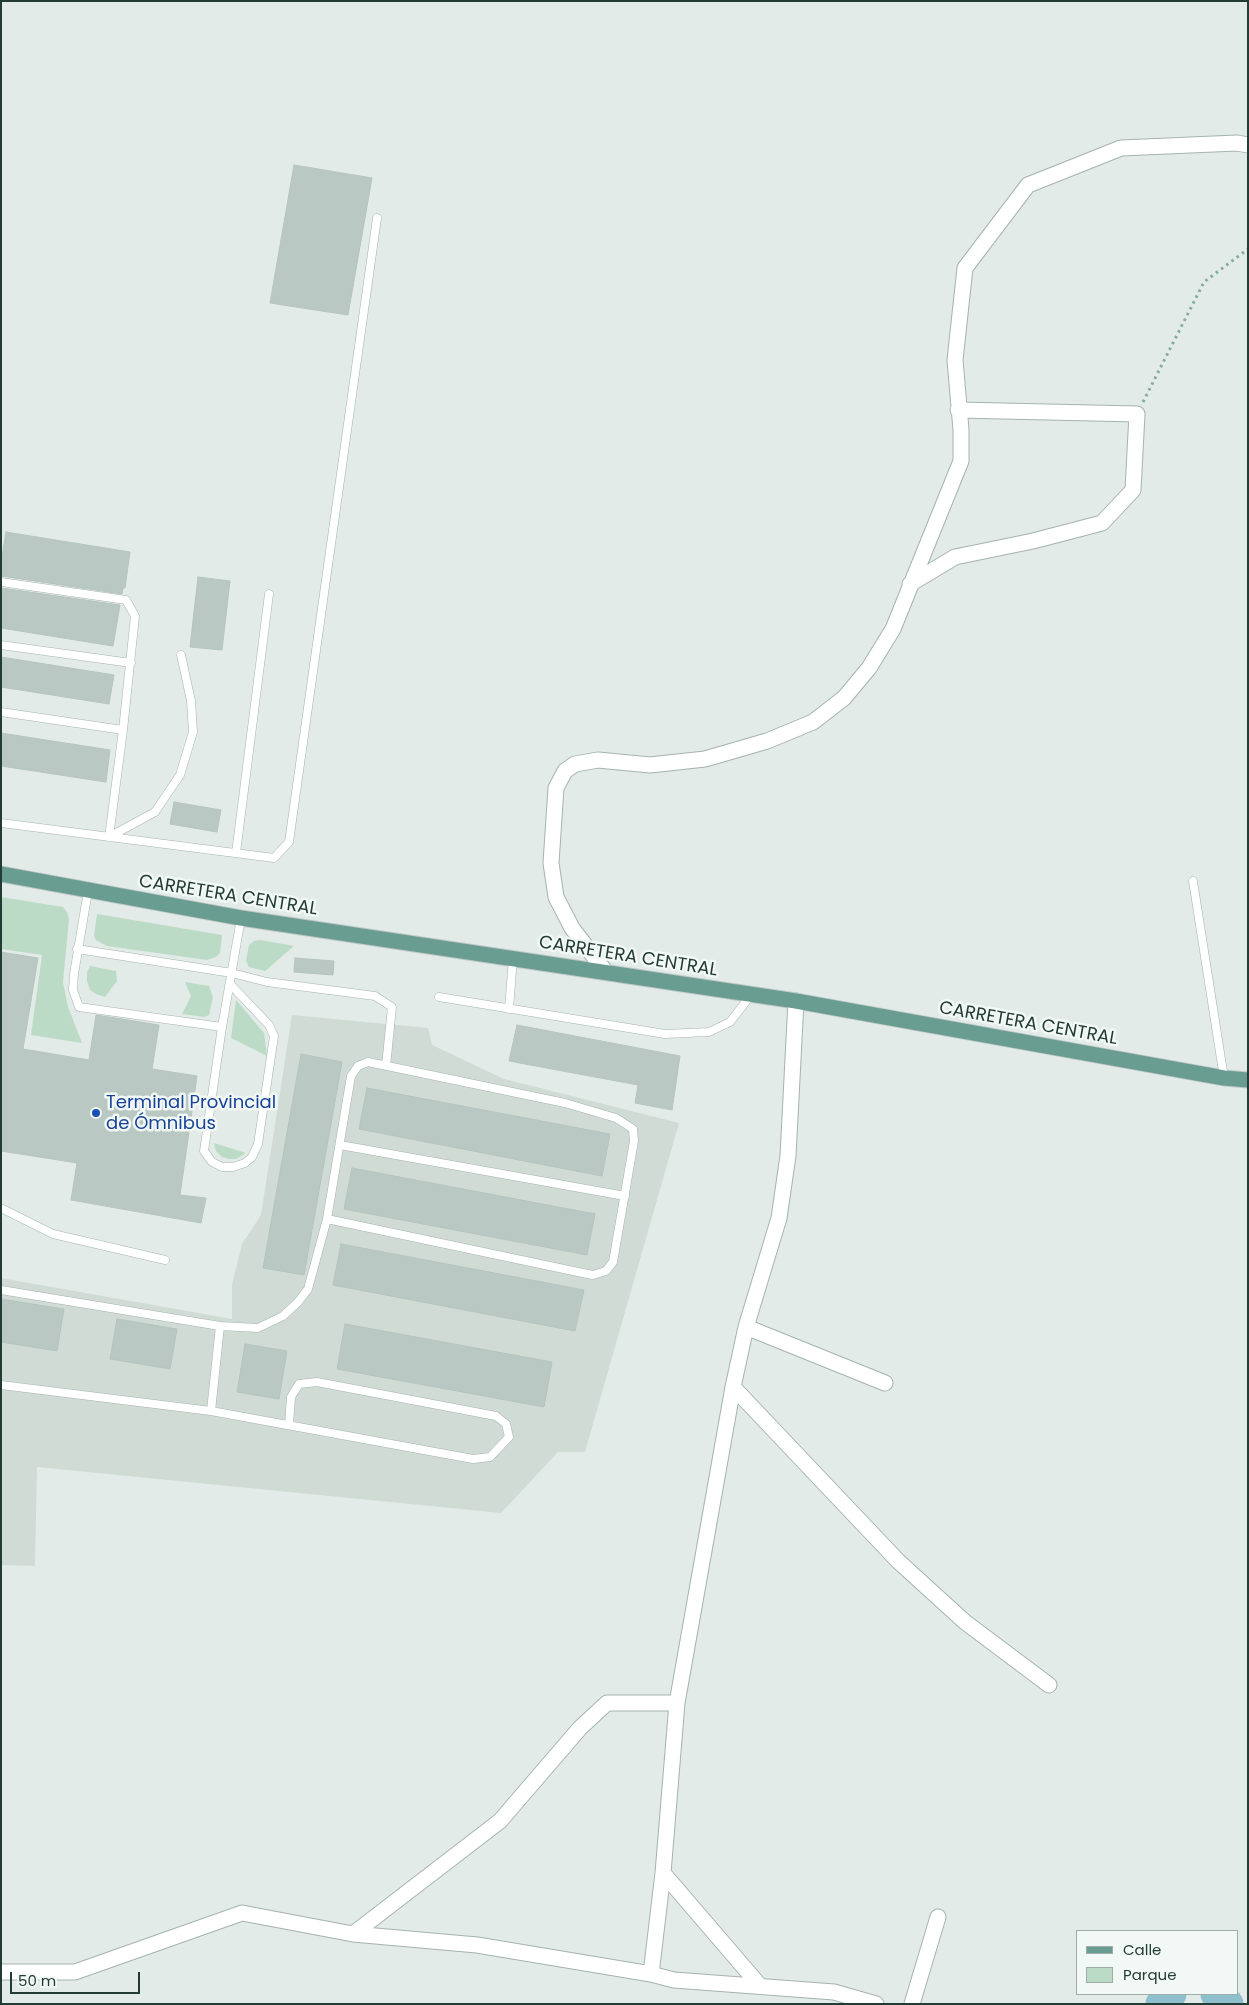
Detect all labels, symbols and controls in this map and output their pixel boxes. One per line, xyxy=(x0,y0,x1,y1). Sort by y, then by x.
street label: CARRETERA CENTRAL xyxy=(137,871,319,921)
street label: CARRETERA CENTRAL xyxy=(537,932,719,982)
street label: CARRETERA CENTRAL xyxy=(937,998,1119,1050)
place label: Terminal Provincial de Ómnibus xyxy=(106,1092,276,1134)
marker: Terminal Provincial de Ómnibus xyxy=(90,1107,102,1119)
legend xyxy=(1076,1930,1239,1995)
text: Calle xyxy=(1123,1939,1161,1960)
scale bar xyxy=(12,1962,142,1994)
text: Parque xyxy=(1123,1964,1176,1985)
text: 50 m xyxy=(18,1970,56,1991)

